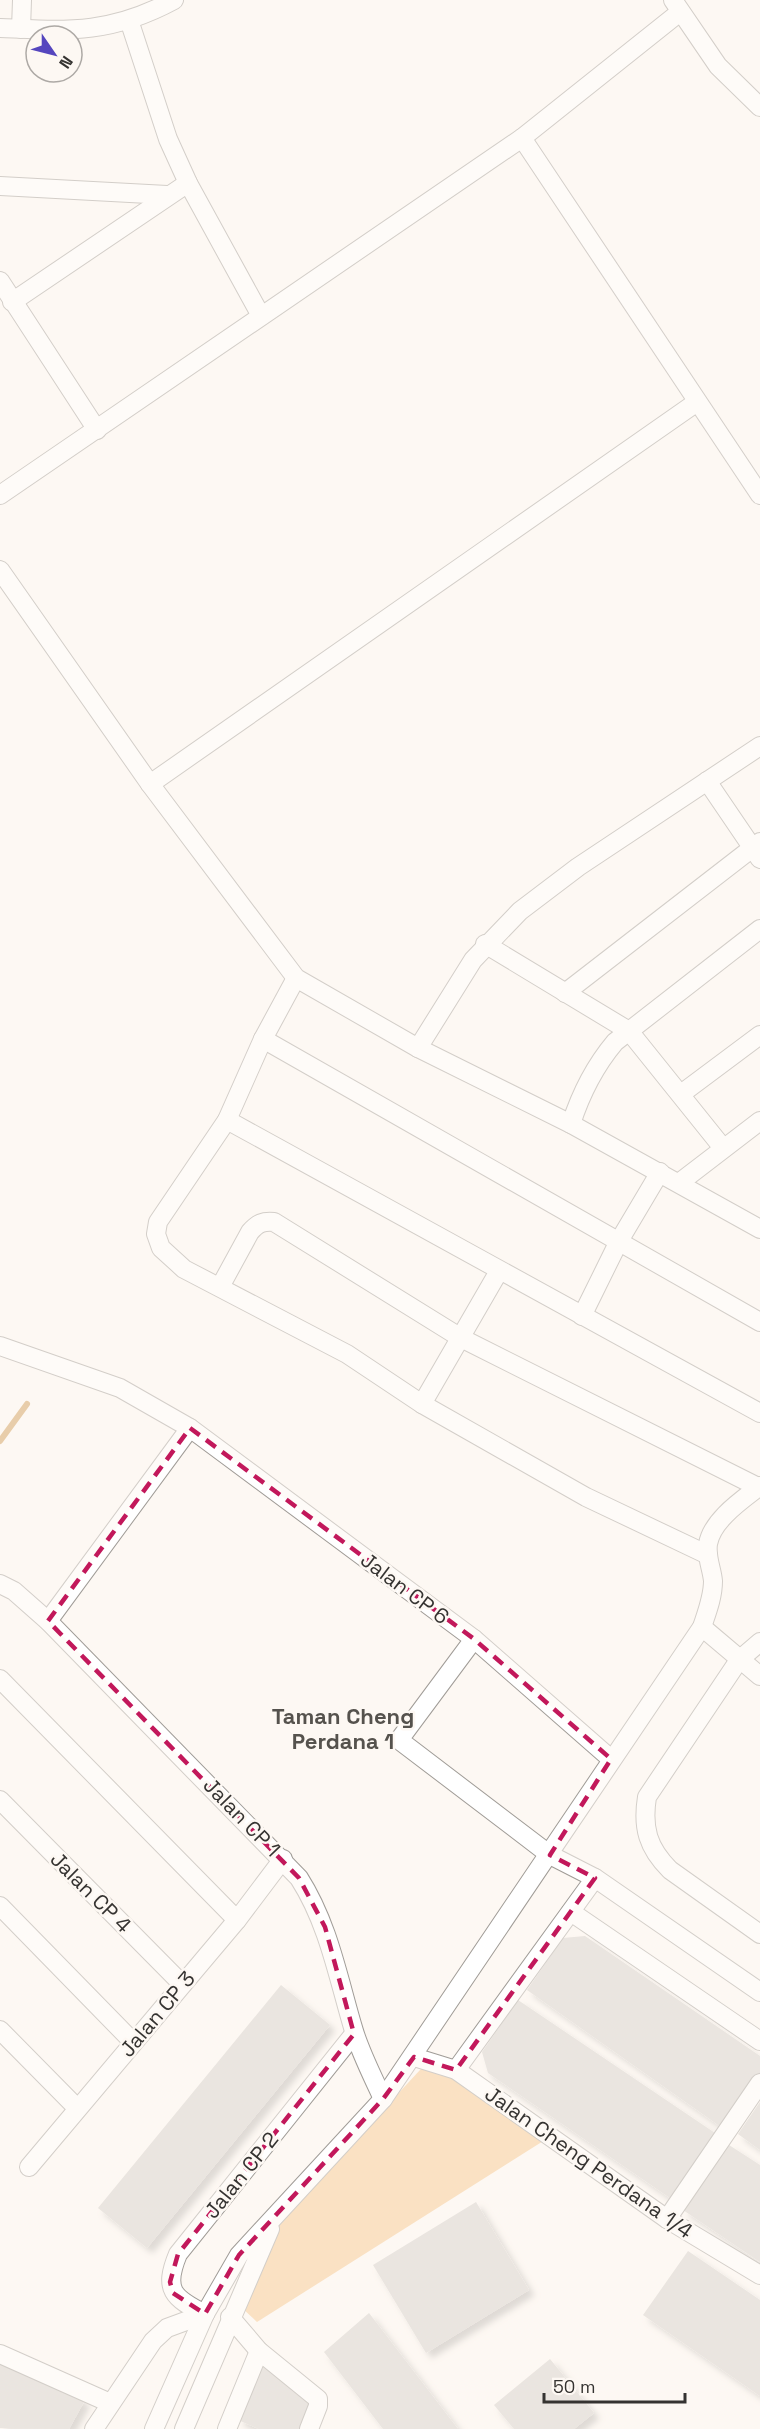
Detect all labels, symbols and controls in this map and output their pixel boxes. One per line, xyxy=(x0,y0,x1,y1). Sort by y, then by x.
north arrow xyxy=(24,24,84,84)
text: N xyxy=(54,52,78,73)
street label: Jalan CP 6 xyxy=(355,1546,455,1630)
district label: Taman Cheng Perdana 1 xyxy=(272,1702,414,1755)
street label: Jalan CP 1 xyxy=(198,1772,286,1862)
street label: Jalan CP 4 xyxy=(45,1846,137,1938)
street label: Jalan CP 3 xyxy=(113,1966,201,2062)
street label: Jalan Cheng Perdana 1/4 xyxy=(480,2080,698,2244)
street label: Jalan CP 2 xyxy=(198,2126,284,2224)
scale bar xyxy=(544,2366,685,2404)
text: 50 m xyxy=(553,2375,595,2398)

